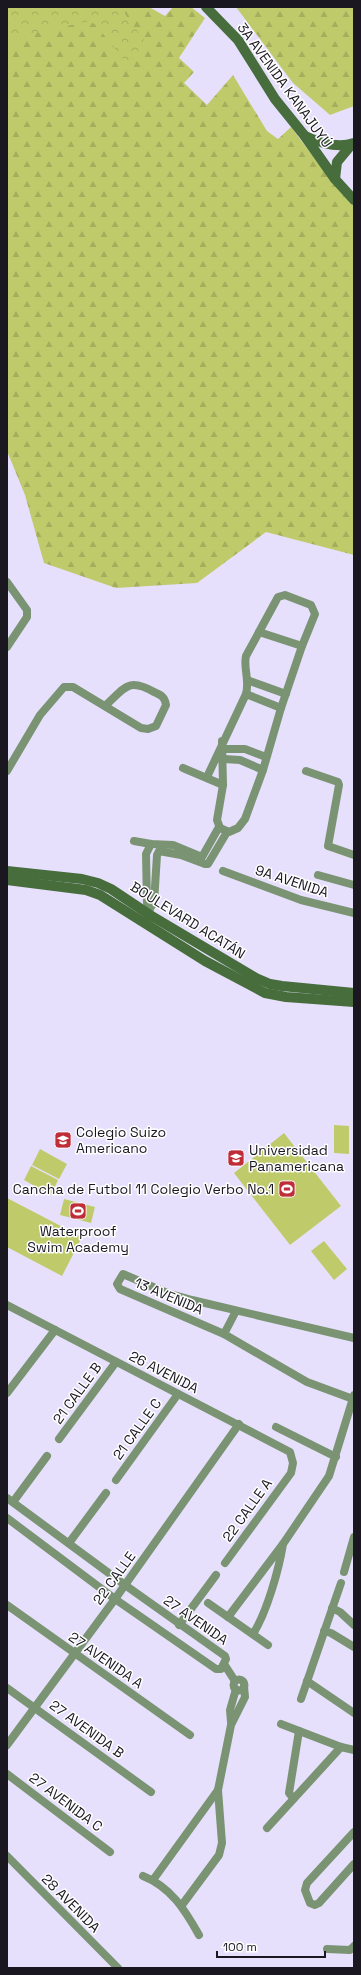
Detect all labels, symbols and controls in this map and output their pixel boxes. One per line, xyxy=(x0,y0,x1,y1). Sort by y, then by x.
street label: 3A AVENIDA KANAJUYÚ xyxy=(234,19,336,151)
street label: 9A AVENIDA xyxy=(253,861,331,901)
street label: BOULEVARD ACATÁN xyxy=(127,877,249,963)
place label: Colegio Suizo Americano xyxy=(76,1123,166,1157)
school or university icon: Colegio Suizo Americano xyxy=(53,1130,73,1150)
place label: Universidad Panamericana xyxy=(249,1141,344,1175)
school or university icon: Universidad Panamericana xyxy=(226,1148,246,1168)
sports icon: Cancha de Futbol 11 Colegio Verbo No.1 xyxy=(277,1179,297,1199)
place label: Cancha de Futbol 11 Colegio Verbo No.1 xyxy=(13,1180,274,1198)
sports icon: Waterproof Swim Academy xyxy=(68,1201,88,1221)
place label: Waterproof Swim Academy xyxy=(27,1222,129,1256)
street label: 13 AVENIDA xyxy=(132,1273,206,1319)
street label: 26 AVENIDA xyxy=(126,1347,202,1397)
street label: 21 CALLE B xyxy=(49,1359,105,1427)
street label: 21 CALLE C xyxy=(109,1395,165,1463)
street label: 22 CALLE A xyxy=(218,1475,276,1545)
street label: 22 CALLE xyxy=(89,1548,139,1608)
street label: 27 AVENIDA xyxy=(160,1591,232,1649)
street label: 27 AVENIDA A xyxy=(65,1628,147,1692)
street label: 27 AVENIDA B xyxy=(46,1696,128,1762)
street label: 27 AVENIDA C xyxy=(26,1769,106,1835)
street label: 28 AVENIDA xyxy=(38,1870,104,1936)
scale bar xyxy=(217,1933,325,1959)
text: 100 m xyxy=(223,1939,257,1955)

